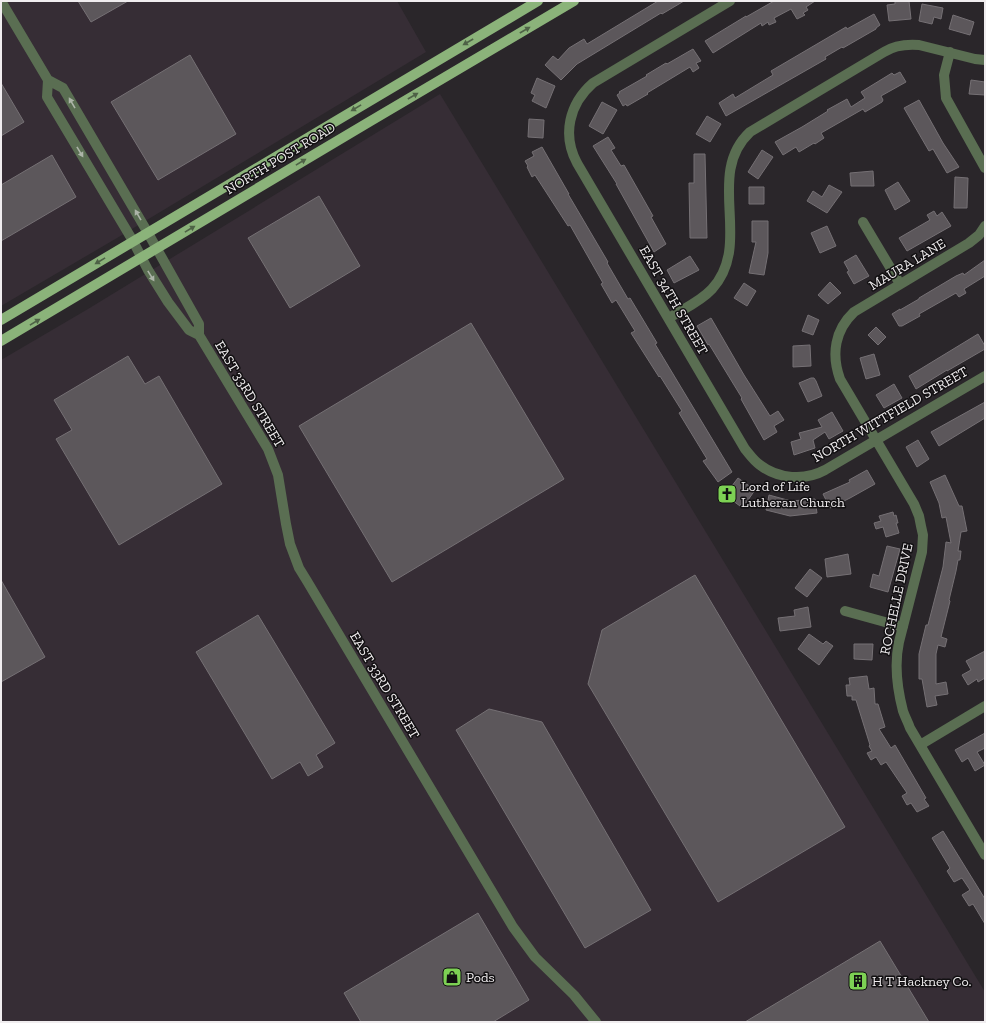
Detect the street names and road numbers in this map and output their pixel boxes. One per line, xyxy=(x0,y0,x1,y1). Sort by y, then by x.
street label: NORTH POST ROAD xyxy=(222,119,339,198)
street label: MAURA LANE xyxy=(866,235,949,294)
street label: EAST 34TH STREET xyxy=(635,243,712,358)
street label: EAST 33RD STREET xyxy=(211,338,288,451)
street label: NORTH WITTFIELD STREET xyxy=(809,363,971,466)
street label: ROCHELLE DRIVE xyxy=(876,542,917,656)
street label: EAST 33RD STREET xyxy=(346,629,423,742)

